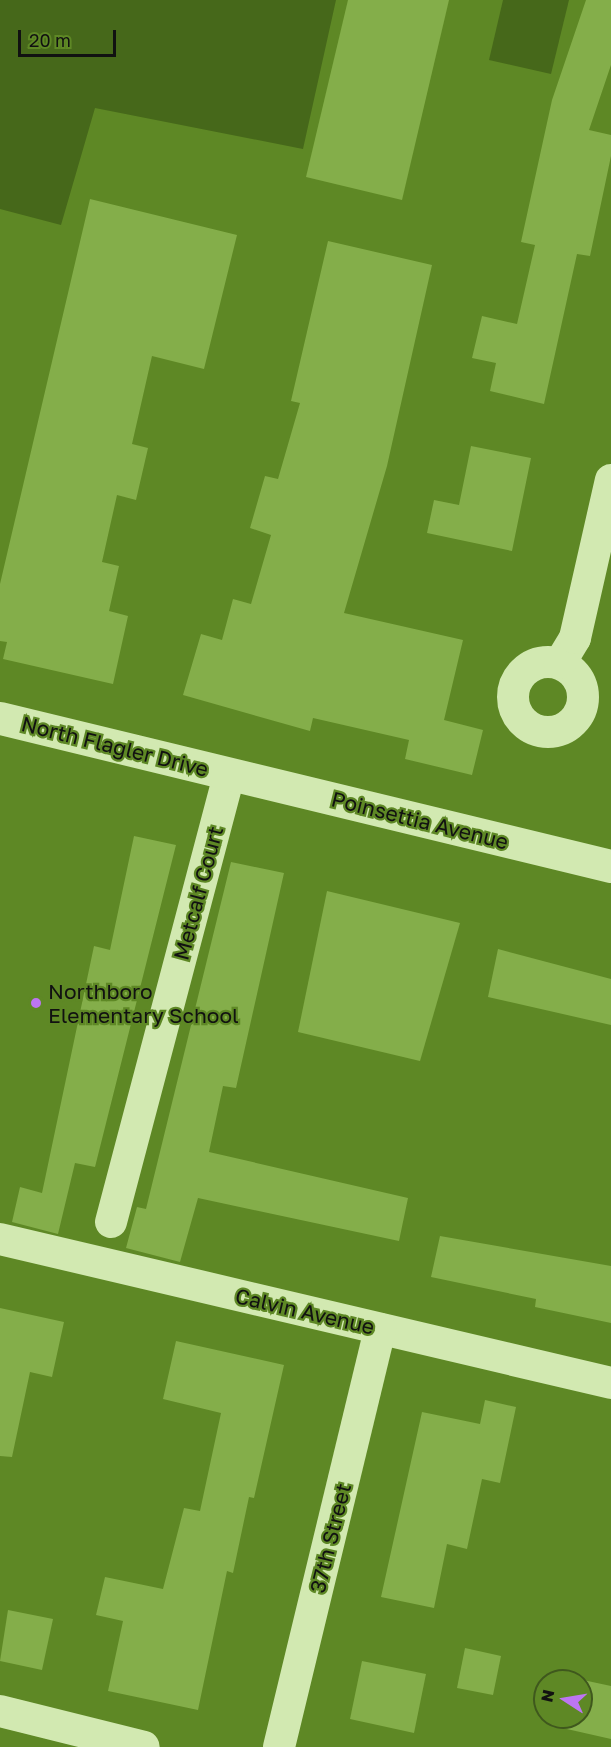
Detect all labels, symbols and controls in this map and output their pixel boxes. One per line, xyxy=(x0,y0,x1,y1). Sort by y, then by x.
scale bar xyxy=(21,18,118,56)
text: 20 m xyxy=(29,29,71,51)
street label: North Flagler Drive xyxy=(19,711,211,781)
street label: Poinsettia Avenue xyxy=(329,786,511,854)
street label: Metcalf Court xyxy=(168,823,228,963)
place label: Northboro Elementary School xyxy=(48,978,239,1028)
marker: Northboro Elementary School xyxy=(29,996,43,1010)
street label: Calvin Avenue xyxy=(233,1283,377,1339)
street label: 37th Street xyxy=(304,1481,356,1595)
north arrow xyxy=(533,1669,593,1729)
text: N xyxy=(536,1688,558,1704)

